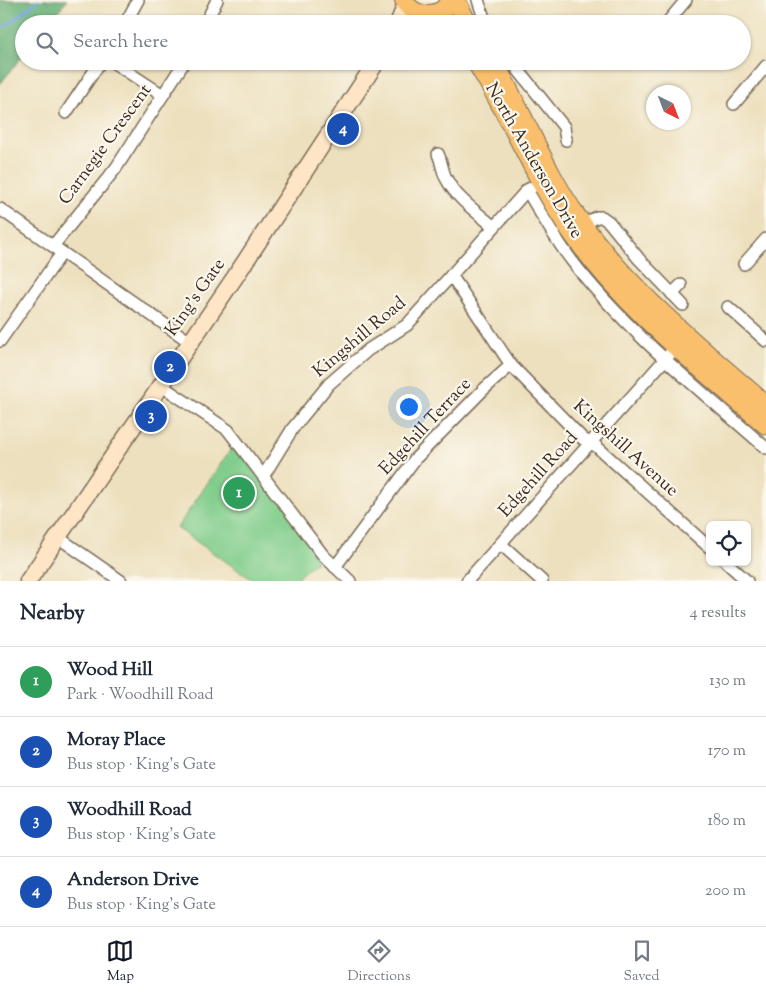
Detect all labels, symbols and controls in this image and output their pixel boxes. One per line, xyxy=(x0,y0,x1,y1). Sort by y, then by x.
search box xyxy=(15,15,751,70)
icon: search xyxy=(33,29,61,57)
text: Search here xyxy=(73,29,168,56)
street label: North Anderson Drive xyxy=(478,78,588,244)
street label: Carnegie Crescent xyxy=(53,79,159,211)
north arrow xyxy=(646,85,691,130)
pin: 4 xyxy=(327,110,359,148)
street label: King's Gate xyxy=(160,254,232,342)
street label: Kingshill Road xyxy=(308,291,412,385)
pin: 2 xyxy=(154,348,186,386)
street label: Edgehill Terrace xyxy=(374,372,478,482)
your location xyxy=(396,394,422,420)
street label: Kingshill Avenue xyxy=(566,394,684,504)
pin: 3 xyxy=(135,397,167,435)
street label: Edgehill Road xyxy=(493,426,585,524)
pin: 1 xyxy=(223,474,255,512)
map controls xyxy=(706,521,751,566)
button: locate xyxy=(706,521,751,566)
text: Nearby xyxy=(20,599,85,629)
text: 4 results xyxy=(690,602,746,625)
text: Wood Hill xyxy=(67,657,153,684)
text: 1 xyxy=(33,670,39,693)
text: 130 m xyxy=(709,670,746,693)
text: Park · Woodhill Road xyxy=(67,684,213,707)
text: Moray Place xyxy=(67,727,166,754)
text: 2 xyxy=(32,740,40,763)
text: 170 m xyxy=(708,740,746,763)
text: Bus stop · King's Gate xyxy=(67,754,216,777)
text: Woodhill Road xyxy=(67,797,192,824)
text: 3 xyxy=(33,810,39,833)
text: 180 m xyxy=(707,810,746,833)
text: Bus stop · King's Gate xyxy=(67,824,216,847)
text: Anderson Drive xyxy=(67,867,199,894)
text: 4 xyxy=(32,880,40,903)
text: 200 m xyxy=(705,880,746,903)
text: Bus stop · King's Gate xyxy=(67,894,216,917)
tab: Map xyxy=(106,937,134,987)
tab: Directions xyxy=(347,937,411,987)
tab: Saved xyxy=(624,937,659,987)

